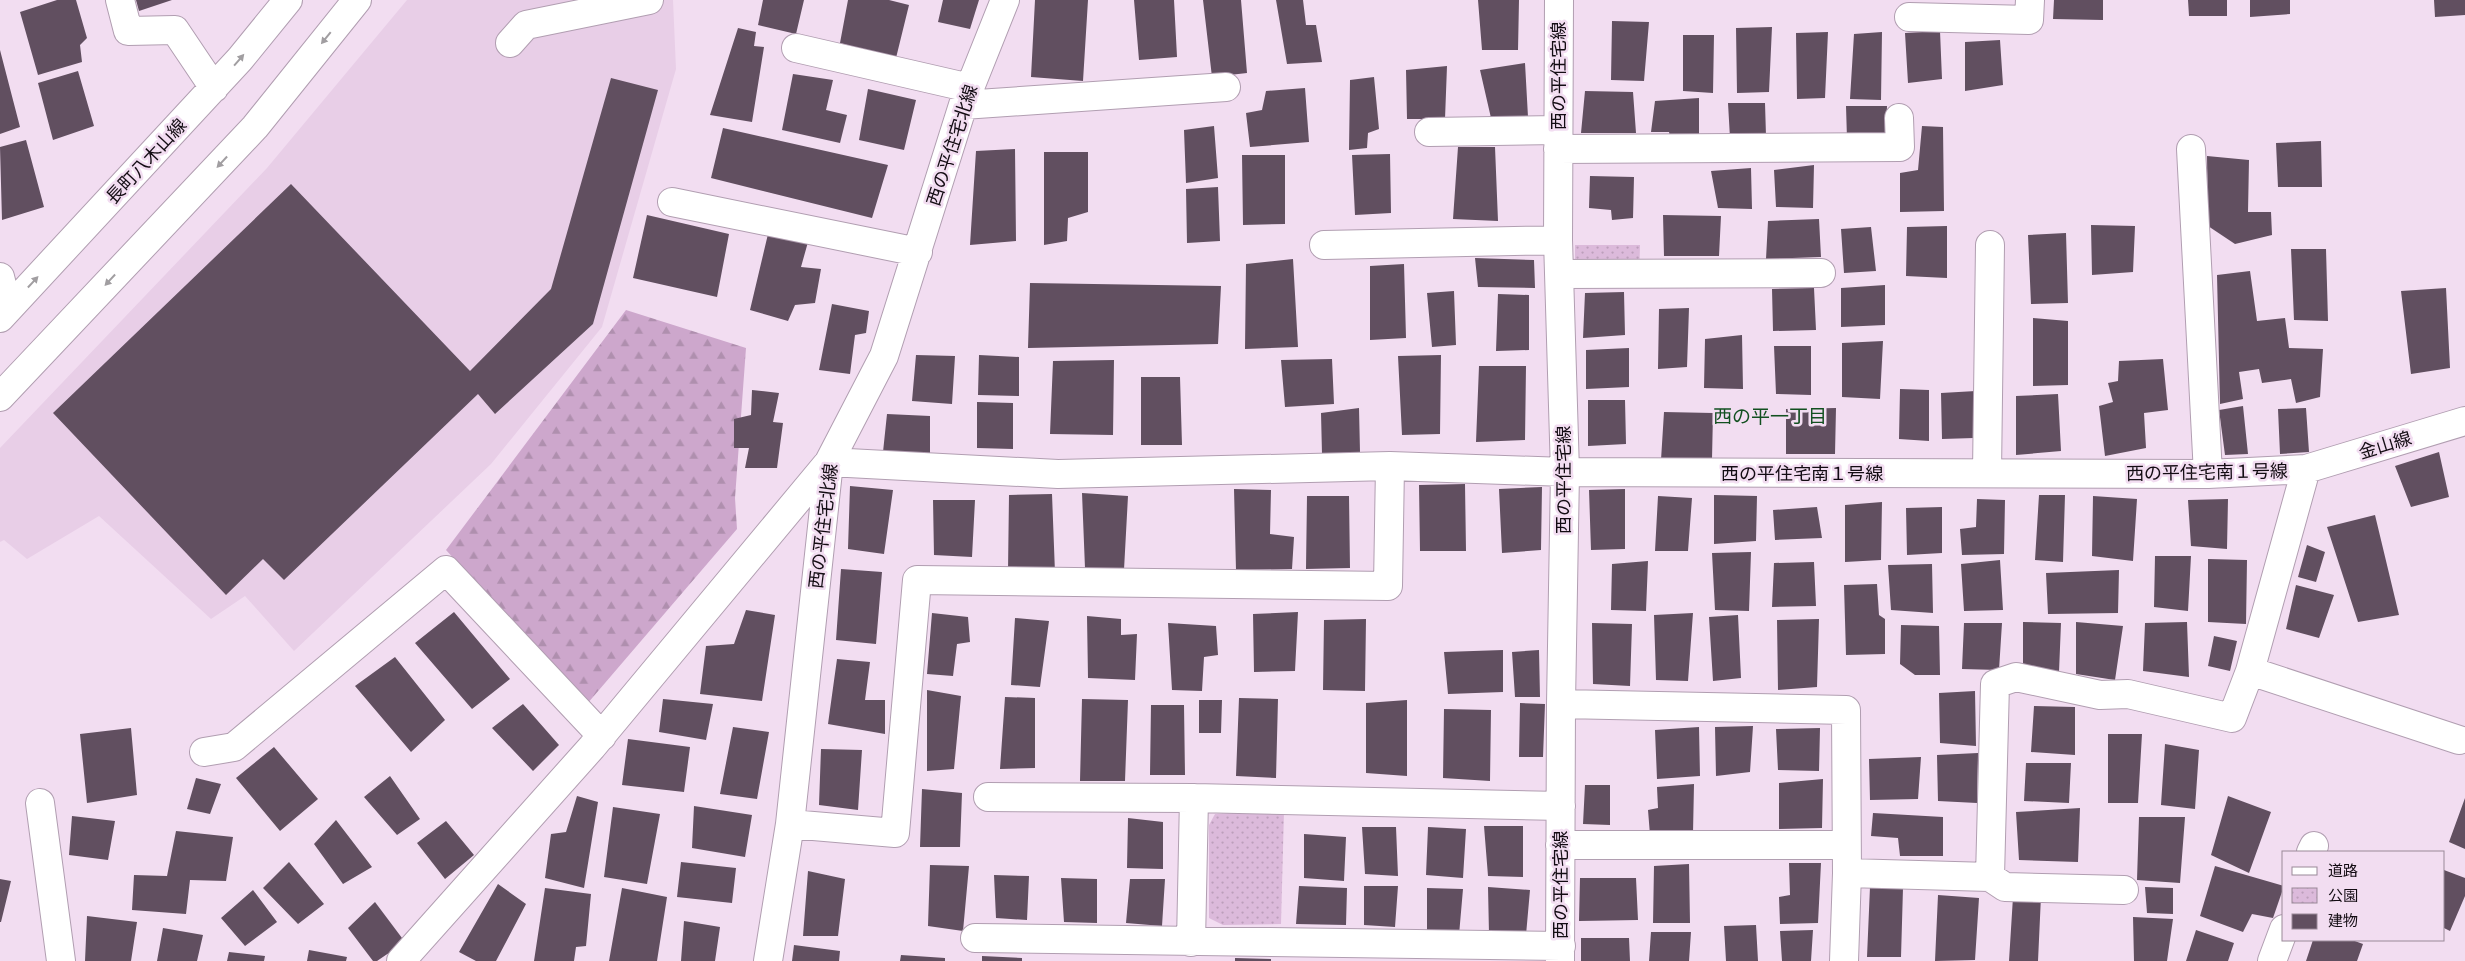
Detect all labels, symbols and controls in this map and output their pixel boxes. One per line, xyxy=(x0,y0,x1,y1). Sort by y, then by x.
street label: 西の平住宅線 xyxy=(1547,22,1570,130)
one-way arrow xyxy=(321,31,332,44)
one-way arrow xyxy=(233,54,244,67)
street label: 西の平住宅北線 xyxy=(922,82,982,208)
street label: 長町八木山線 xyxy=(101,114,191,208)
one-way arrow xyxy=(216,156,228,168)
one-way arrow xyxy=(104,274,116,286)
one-way arrow xyxy=(27,277,39,289)
district label: 西の平一丁目 xyxy=(1713,404,1827,428)
street label: 西の平住宅線 xyxy=(1552,426,1575,534)
street label: 金山線 xyxy=(2356,426,2414,464)
street label: 西の平住宅南１号線 xyxy=(2126,459,2288,485)
street label: 西の平住宅北線 xyxy=(804,462,842,590)
street label: 西の平住宅南１号線 xyxy=(1721,462,1883,485)
street label: 西の平住宅線 xyxy=(1549,831,1572,939)
legend xyxy=(2282,851,2445,941)
text: 道路 xyxy=(2328,861,2358,880)
text: 公園 xyxy=(2328,886,2358,905)
text: 建物 xyxy=(2328,911,2358,930)

